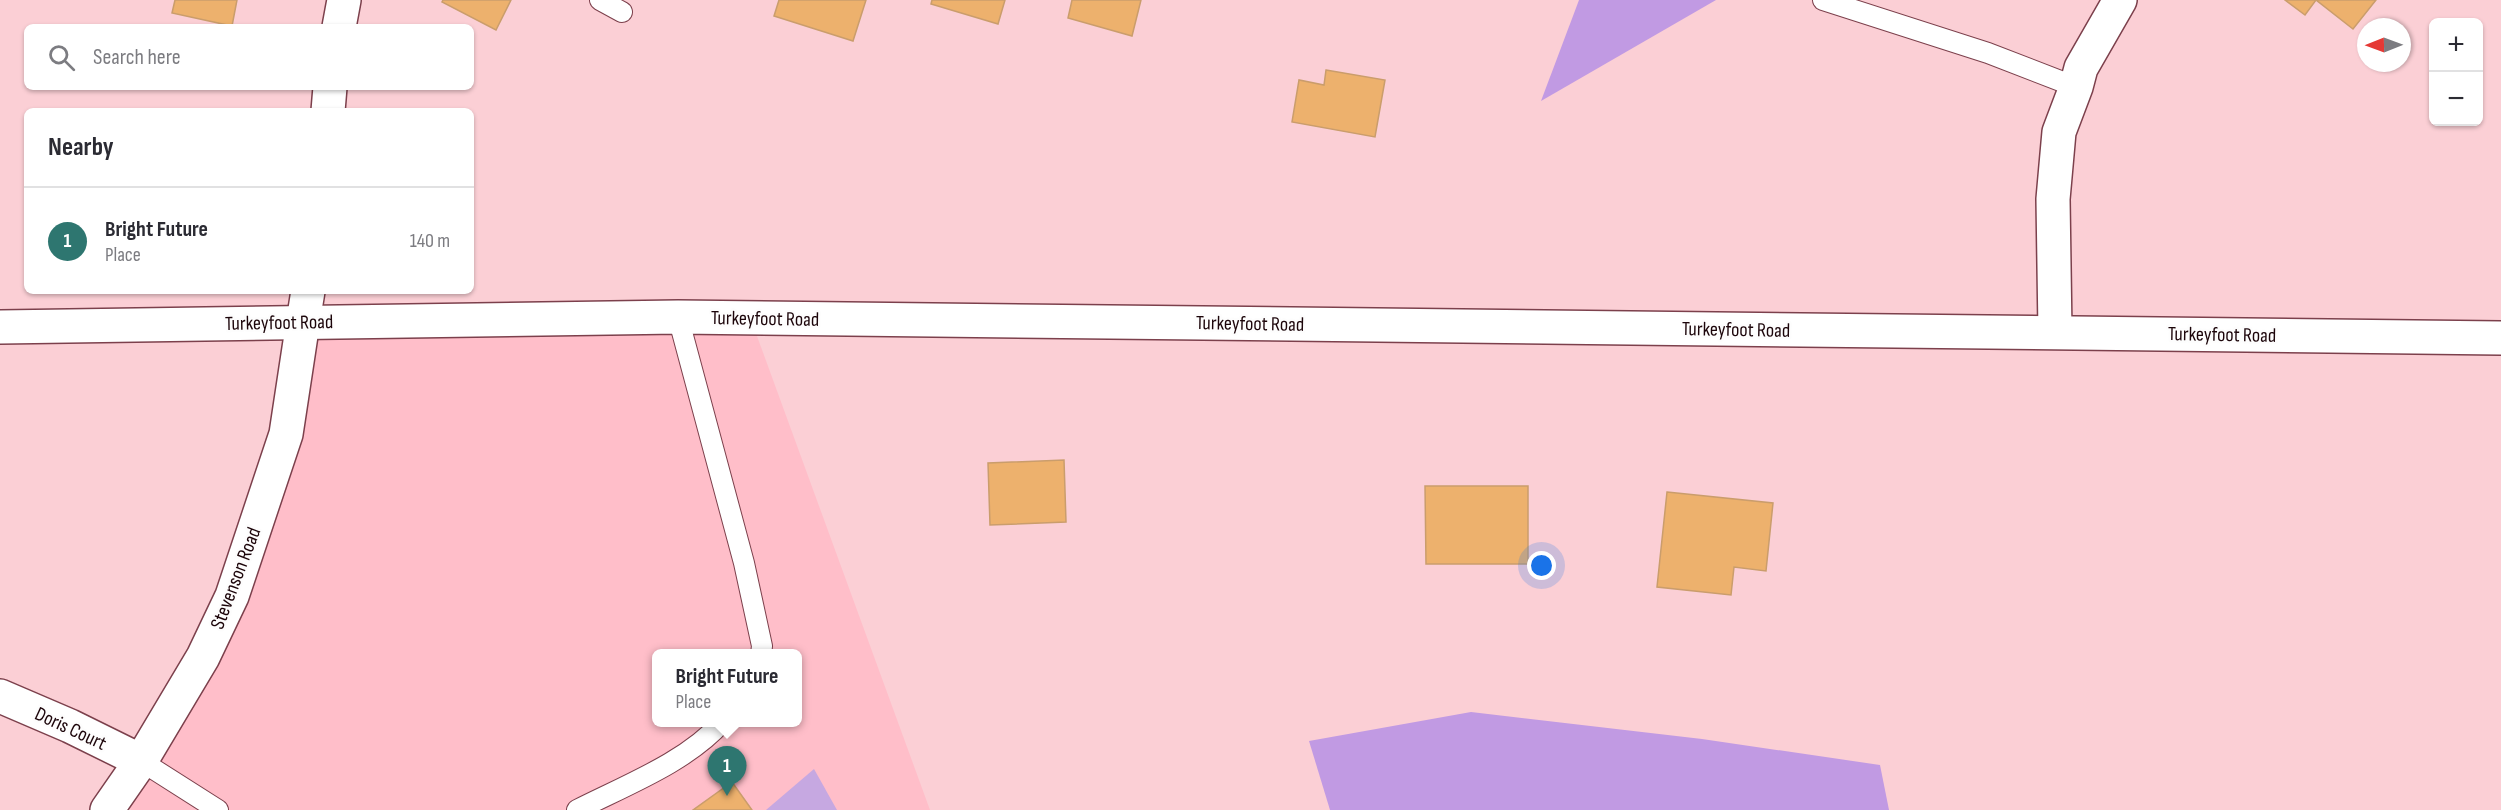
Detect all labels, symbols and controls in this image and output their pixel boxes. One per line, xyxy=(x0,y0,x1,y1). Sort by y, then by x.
north arrow xyxy=(2357,18,2411,72)
map controls xyxy=(2429,18,2483,126)
button: + xyxy=(2429,18,2483,72)
search box xyxy=(24,24,474,90)
icon: search xyxy=(45,41,78,74)
text: Search here xyxy=(93,44,180,71)
button: − xyxy=(2429,72,2483,126)
text: Nearby xyxy=(48,132,114,163)
text: Bright Future xyxy=(105,216,208,243)
text: 1 xyxy=(64,229,71,253)
text: 140 m xyxy=(410,229,450,253)
text: Place xyxy=(105,243,141,267)
street label: Turkeyfoot Road xyxy=(711,306,819,332)
street label: Turkeyfoot Road xyxy=(225,310,333,336)
street label: Turkeyfoot Road xyxy=(1196,311,1304,337)
street label: Turkeyfoot Road xyxy=(1682,317,1790,343)
street label: Turkeyfoot Road xyxy=(2168,322,2276,348)
street label: Stevenson Road xyxy=(206,524,266,633)
your location xyxy=(1527,551,1556,580)
popup xyxy=(652,649,802,727)
text: Bright Future xyxy=(675,663,779,690)
text: Place xyxy=(675,690,711,714)
street label: Doris Court xyxy=(31,702,110,756)
pin: 1 xyxy=(708,746,746,796)

